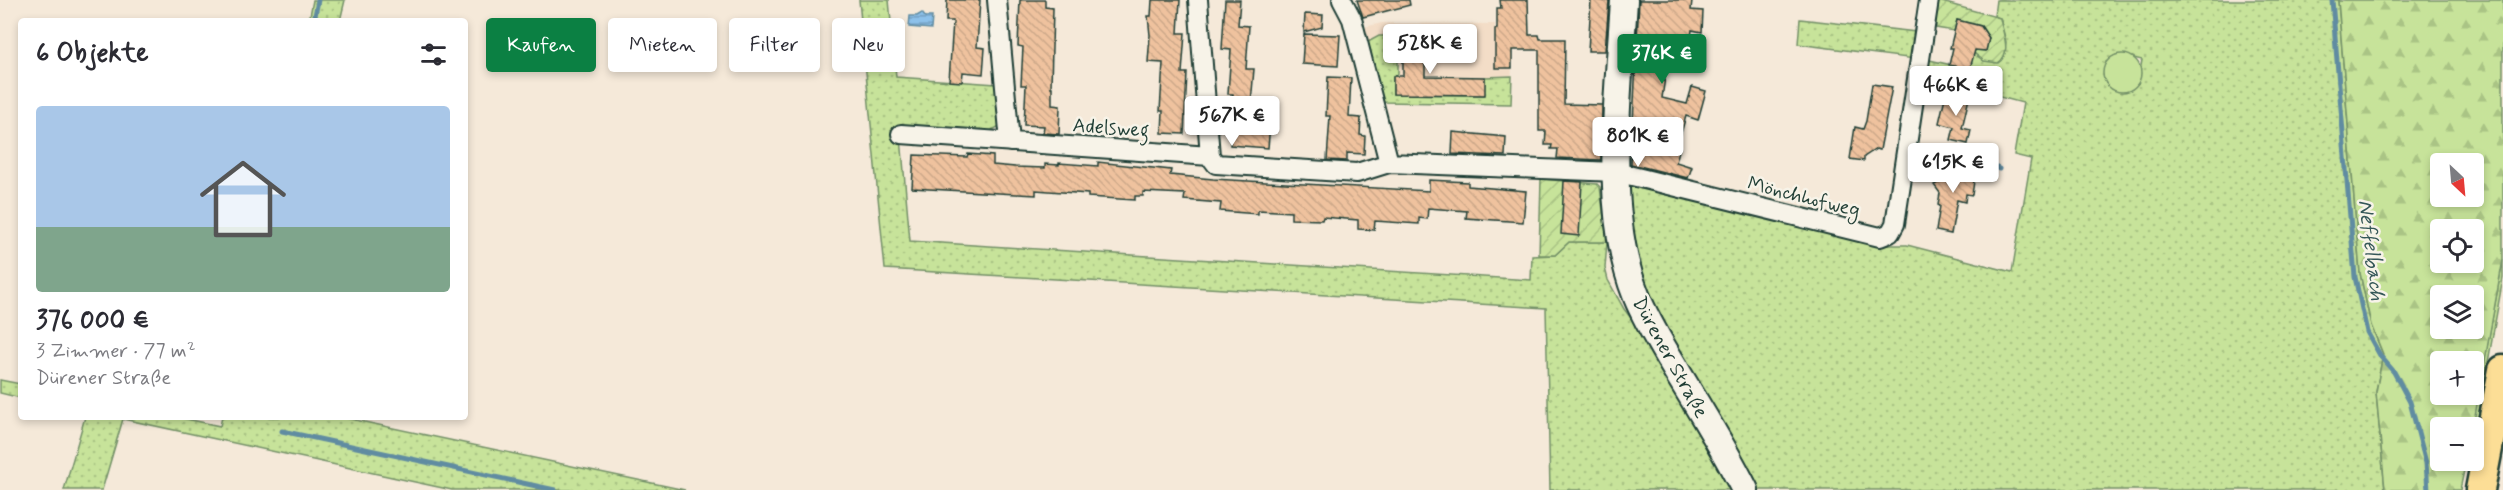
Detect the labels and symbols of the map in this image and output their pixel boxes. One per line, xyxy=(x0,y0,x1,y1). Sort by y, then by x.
pin: 528K € xyxy=(1381,24,1479,75)
pin: 376K € xyxy=(1613,34,1711,85)
pin: 466K € xyxy=(1907,66,2005,117)
pin: 567K € xyxy=(1183,96,1281,147)
street label: Adelsweg xyxy=(1072,112,1150,147)
pin: 801K € xyxy=(1589,117,1687,168)
pin: 615K € xyxy=(1904,143,2002,194)
north arrow xyxy=(2430,153,2484,207)
street label: Mönchhofweg xyxy=(1744,170,1863,225)
water label: Neffelbach xyxy=(2351,198,2391,303)
street label: Dürener Straße xyxy=(1625,292,1714,423)

